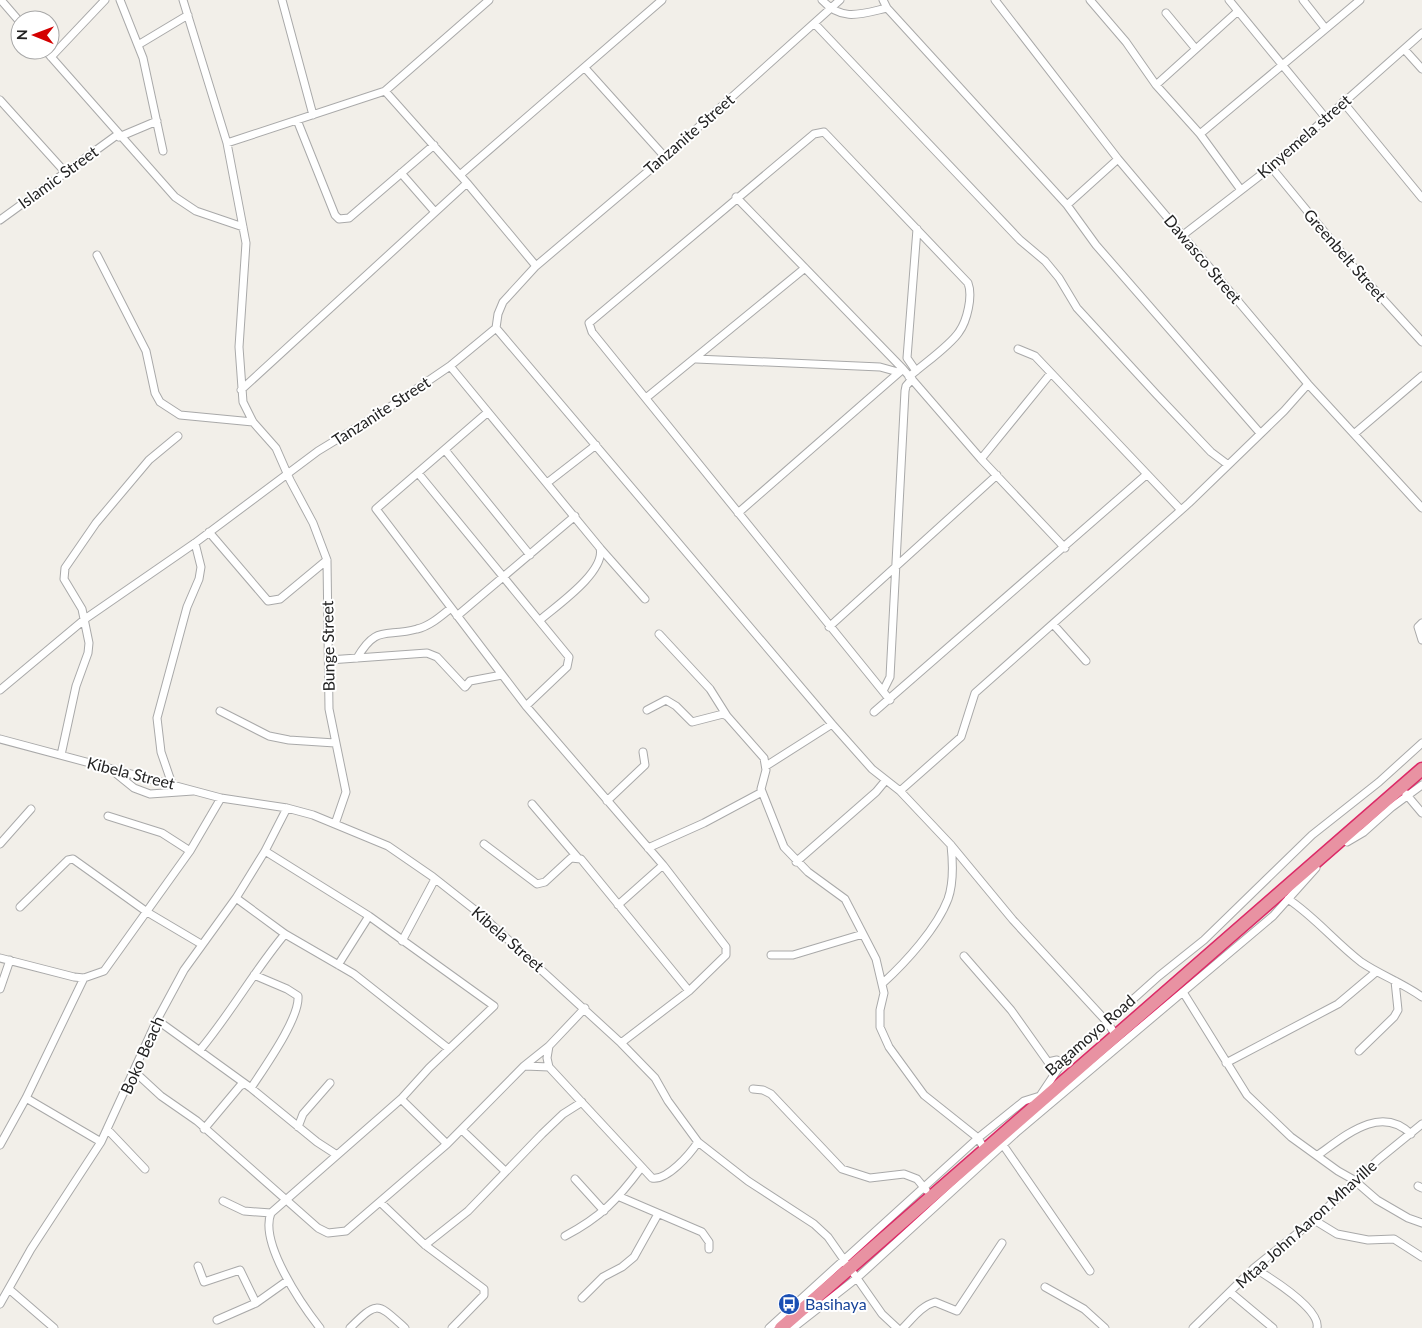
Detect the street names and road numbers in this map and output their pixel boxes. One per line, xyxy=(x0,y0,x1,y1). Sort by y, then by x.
street label: Tanzanite Street xyxy=(640,89,738,178)
street label: Kinyemela street xyxy=(1253,90,1355,181)
street label: Islamic Street xyxy=(14,141,101,212)
street label: Greenbelt Street xyxy=(1300,205,1391,305)
street label: Dawasco Street xyxy=(1161,210,1246,307)
street label: Tanzanite Street xyxy=(328,372,433,449)
street label: Bunge Street xyxy=(317,600,338,692)
street label: Kibela Street xyxy=(85,752,177,793)
street label: Kibela Street xyxy=(468,902,549,975)
street label: Bagamoyo Road xyxy=(1041,990,1139,1079)
street label: Boko Beach xyxy=(116,1013,167,1097)
street label: Mtaa John Aaron Mhaville xyxy=(1231,1155,1380,1292)

